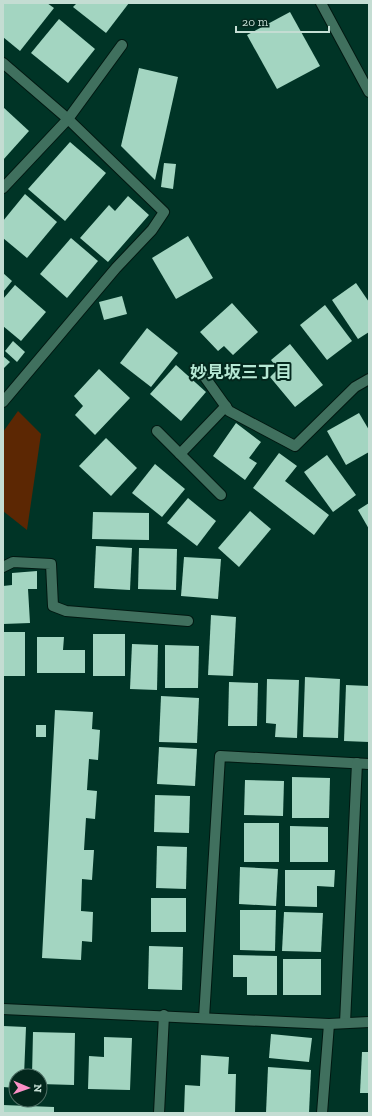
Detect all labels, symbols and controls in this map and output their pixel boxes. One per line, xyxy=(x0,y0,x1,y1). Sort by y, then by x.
scale bar xyxy=(236,8,329,34)
text: 20 m xyxy=(242,15,269,29)
district label: 妙見坂三丁目 xyxy=(190,362,292,382)
north arrow xyxy=(8,1068,48,1108)
text: N xyxy=(31,1084,44,1093)

